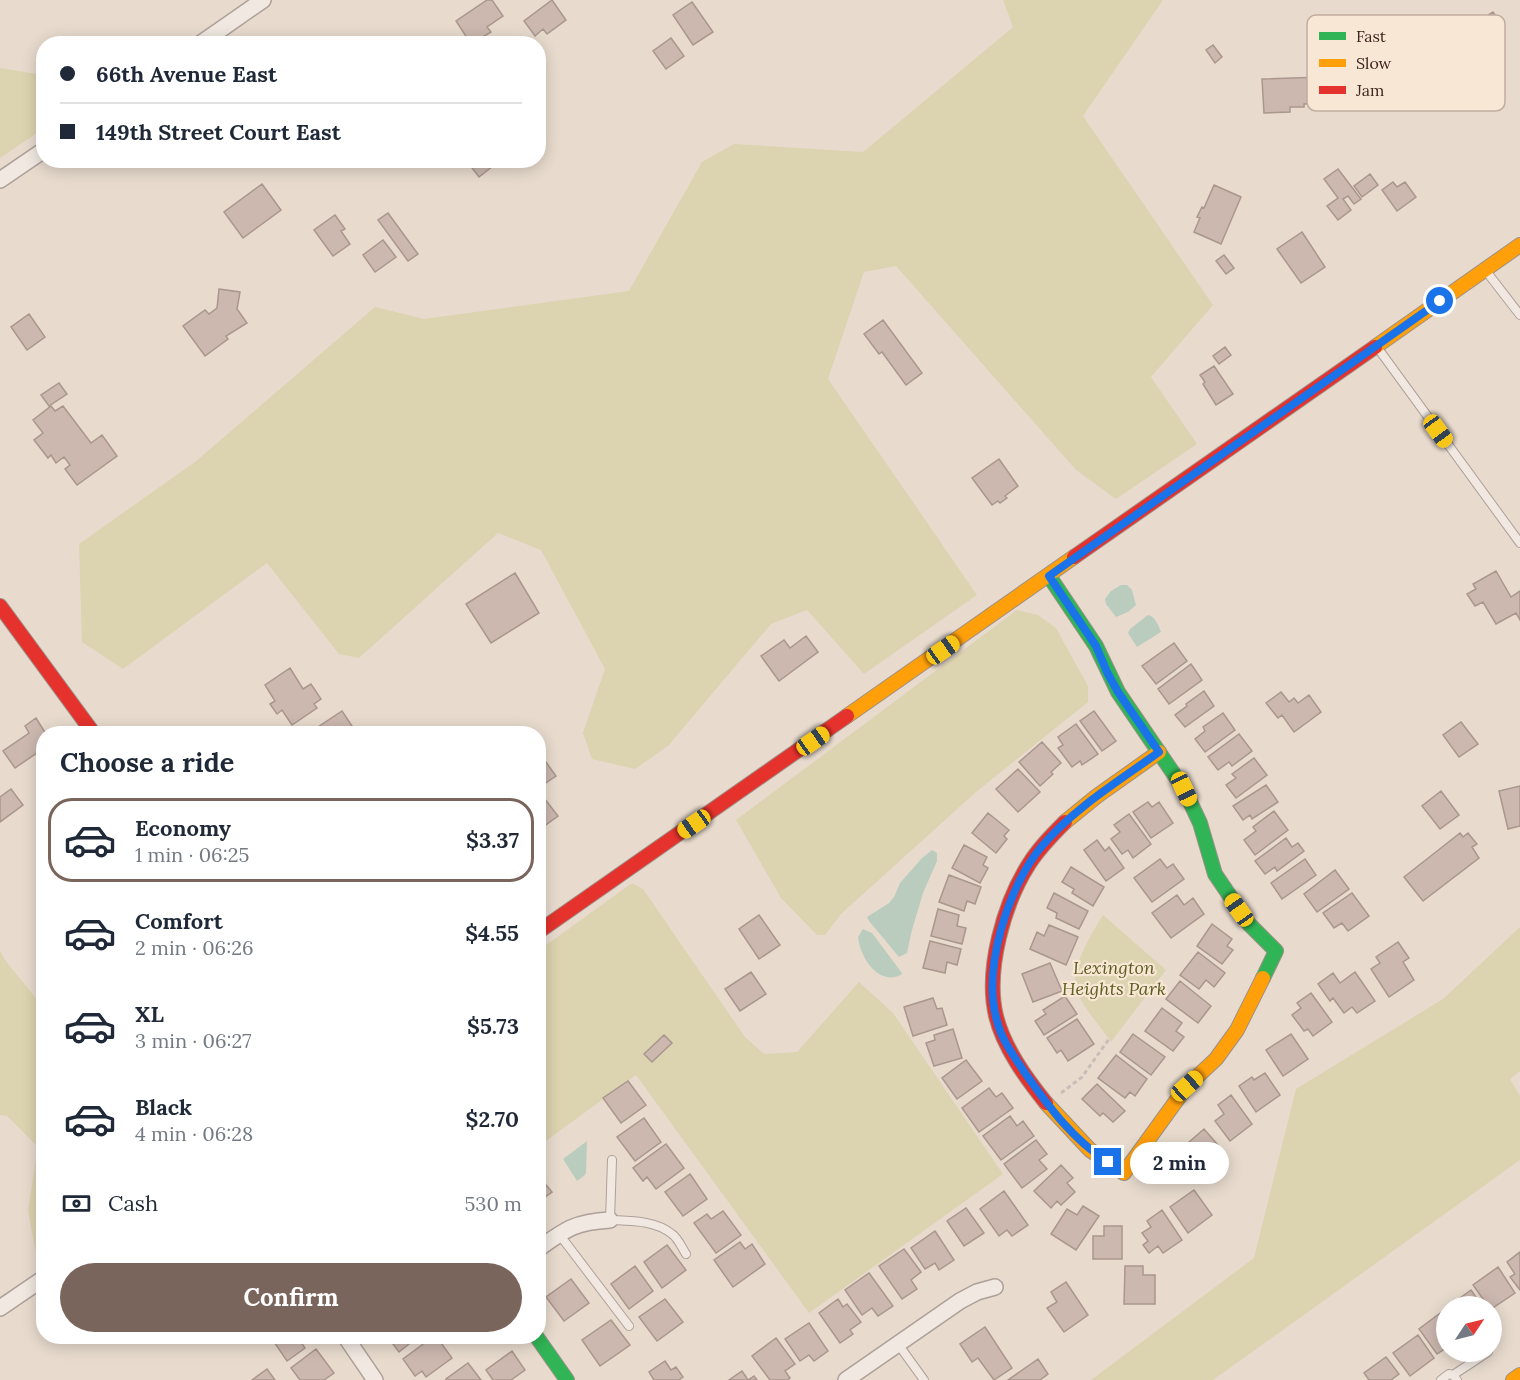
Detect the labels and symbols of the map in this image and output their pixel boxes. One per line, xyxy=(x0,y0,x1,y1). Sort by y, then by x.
legend xyxy=(1307,15,1505,111)
text: Fast xyxy=(1356,26,1387,46)
text: Slow xyxy=(1356,53,1392,73)
text: Jam xyxy=(1355,80,1384,100)
route start xyxy=(1426,287,1453,314)
car xyxy=(1420,411,1456,451)
car xyxy=(923,632,963,668)
car xyxy=(793,723,833,759)
car xyxy=(1168,769,1200,809)
car xyxy=(674,806,714,842)
car xyxy=(1221,890,1257,930)
park label: Lexington Heights Park xyxy=(1062,956,1166,1000)
car xyxy=(1168,1067,1206,1105)
callout: 2 min xyxy=(1129,1141,1228,1183)
route end xyxy=(1094,1148,1121,1175)
north arrow xyxy=(1436,1296,1502,1362)

